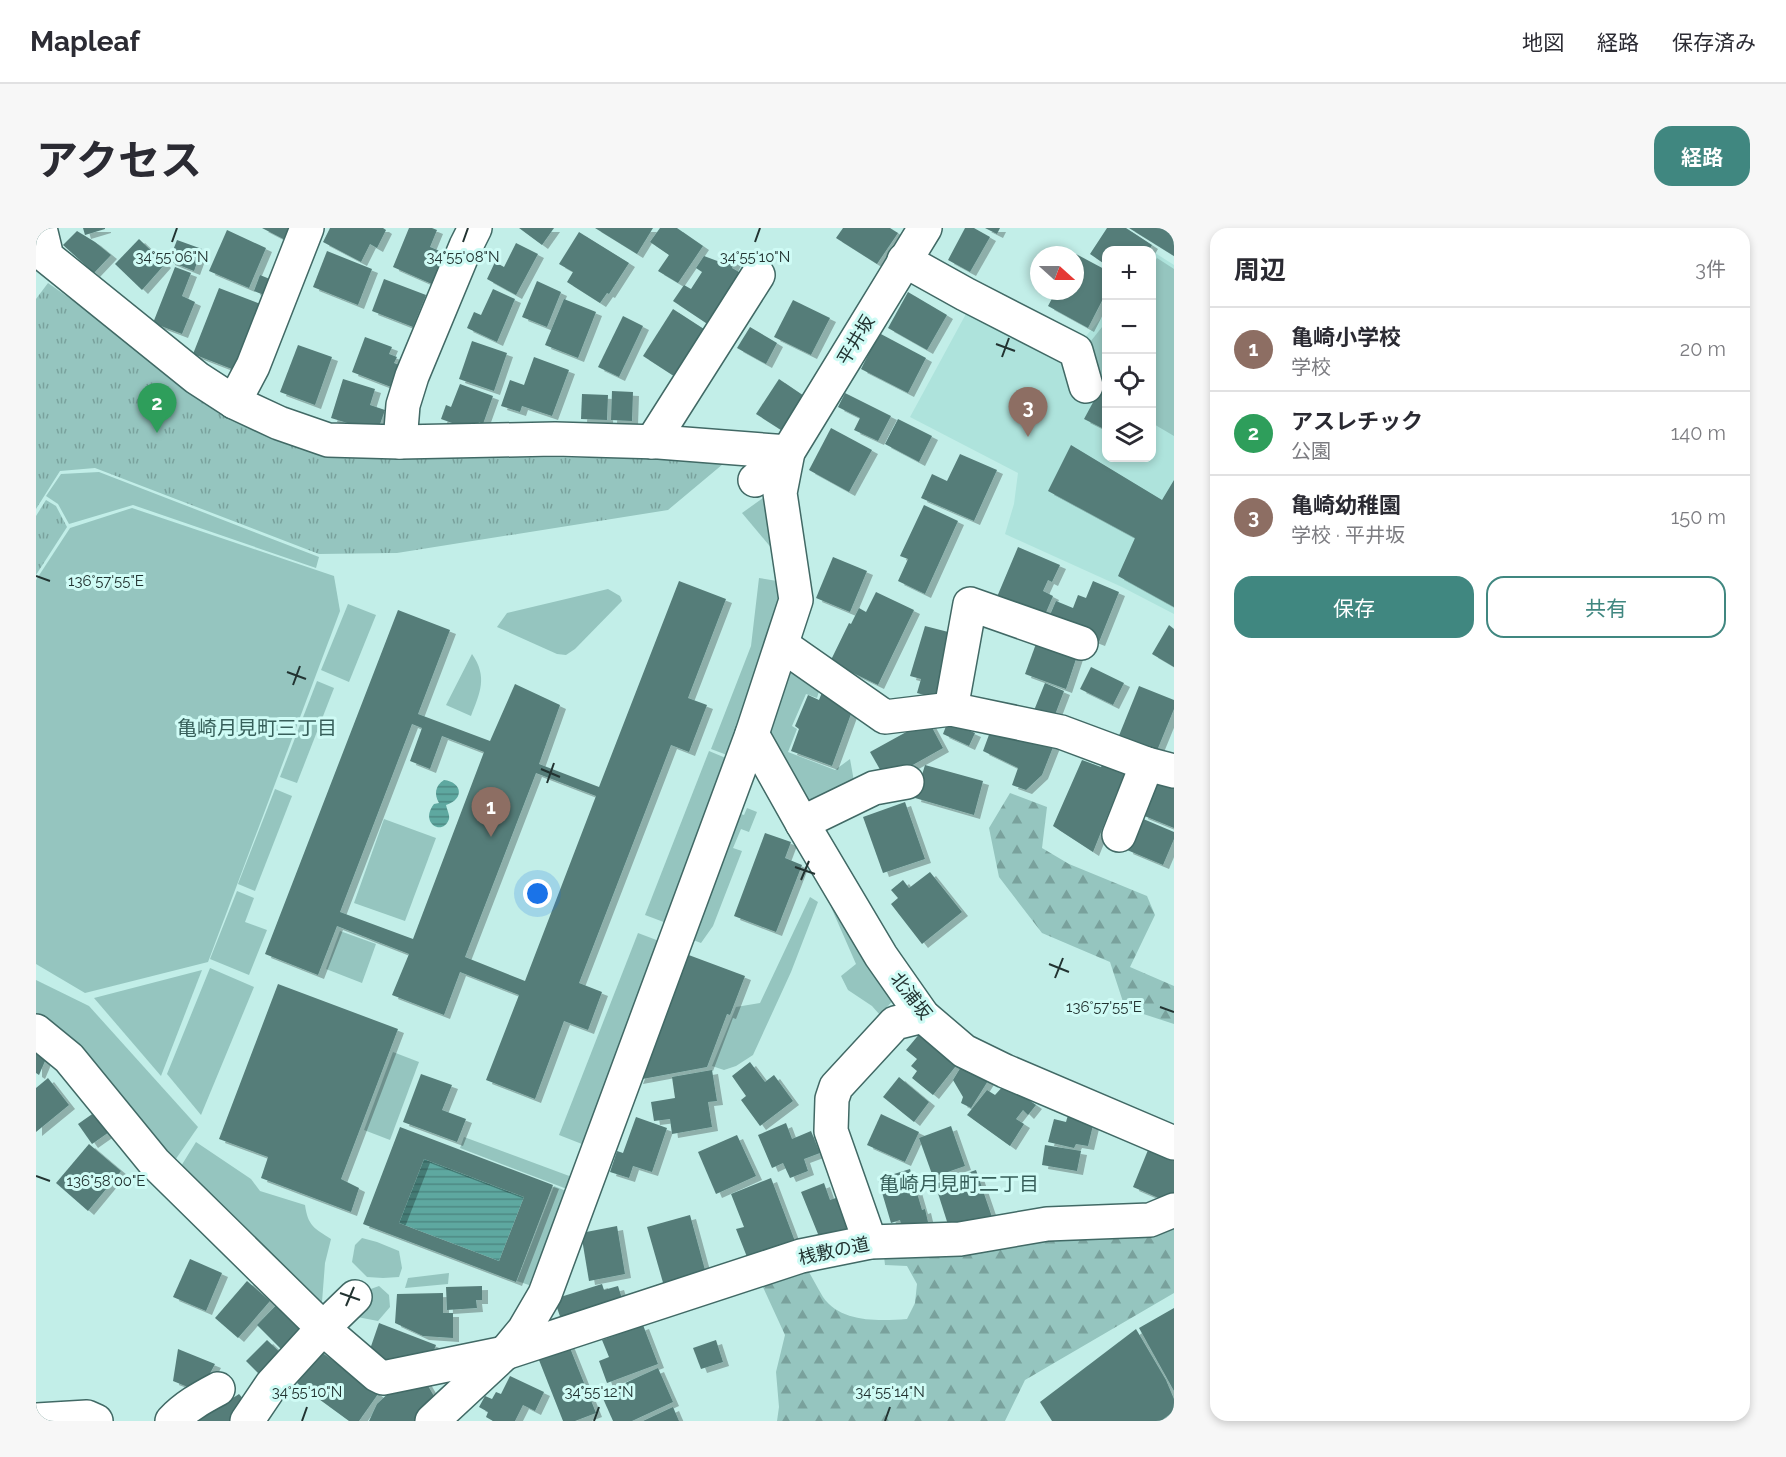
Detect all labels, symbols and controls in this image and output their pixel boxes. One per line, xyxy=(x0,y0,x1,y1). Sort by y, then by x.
text: Mapleaf xyxy=(30,25,140,58)
text: 地図 xyxy=(1522,30,1564,55)
text: 経路 xyxy=(1597,30,1639,55)
text: 保存済み xyxy=(1672,30,1756,55)
button: 経路 xyxy=(1654,126,1750,186)
text: アクセス xyxy=(36,136,202,185)
north arrow xyxy=(1030,246,1084,300)
map controls xyxy=(1102,246,1156,462)
button: + xyxy=(1102,246,1156,300)
text: 34°55'06"N xyxy=(135,248,209,266)
text: 34°55'08"N xyxy=(427,248,500,266)
text: 34°55'10"N xyxy=(720,248,790,266)
text: 周辺 xyxy=(1234,255,1286,285)
text: 3件 xyxy=(1695,257,1726,281)
button: − xyxy=(1102,300,1156,354)
street label: 平井坂 xyxy=(833,311,878,368)
text: 亀崎小学校 xyxy=(1291,324,1401,350)
text: 1 xyxy=(1249,337,1258,361)
text: 20 m xyxy=(1680,337,1726,361)
button: locate xyxy=(1102,354,1156,408)
text: 学校 xyxy=(1291,355,1331,379)
pin: 2 xyxy=(138,384,176,433)
pin: 3 xyxy=(1008,388,1048,437)
button: layers xyxy=(1102,408,1156,462)
text: アスレチック xyxy=(1291,408,1423,434)
text: 2 xyxy=(1248,421,1259,445)
text: 140 m xyxy=(1671,421,1726,445)
text: 公園 xyxy=(1291,439,1331,463)
text: 亀崎幼稚園 xyxy=(1291,492,1401,518)
text: 3 xyxy=(1248,505,1259,529)
text: 150 m xyxy=(1671,505,1726,529)
text: 学校 · 平井坂 xyxy=(1291,523,1405,547)
text: 136°57'55"E xyxy=(68,572,144,590)
button: 保存 xyxy=(1234,576,1474,638)
button: 共有 xyxy=(1486,576,1726,638)
district label: 亀崎月見町三丁目 xyxy=(177,716,337,740)
pin: 1 xyxy=(472,788,510,837)
your location xyxy=(523,879,552,908)
street label: 北浦坂 xyxy=(886,968,936,1023)
text: 136°57'55"E xyxy=(1066,998,1142,1016)
text: 136°58'00"E xyxy=(67,1172,145,1190)
district label: 亀崎月見町二丁目 xyxy=(879,1172,1039,1196)
street label: 桟敷の道 xyxy=(796,1233,871,1268)
text: 34°55'10"N xyxy=(272,1383,342,1401)
text: 34°55'12"N xyxy=(564,1383,634,1401)
text: 34°55'14"N xyxy=(855,1383,925,1401)

